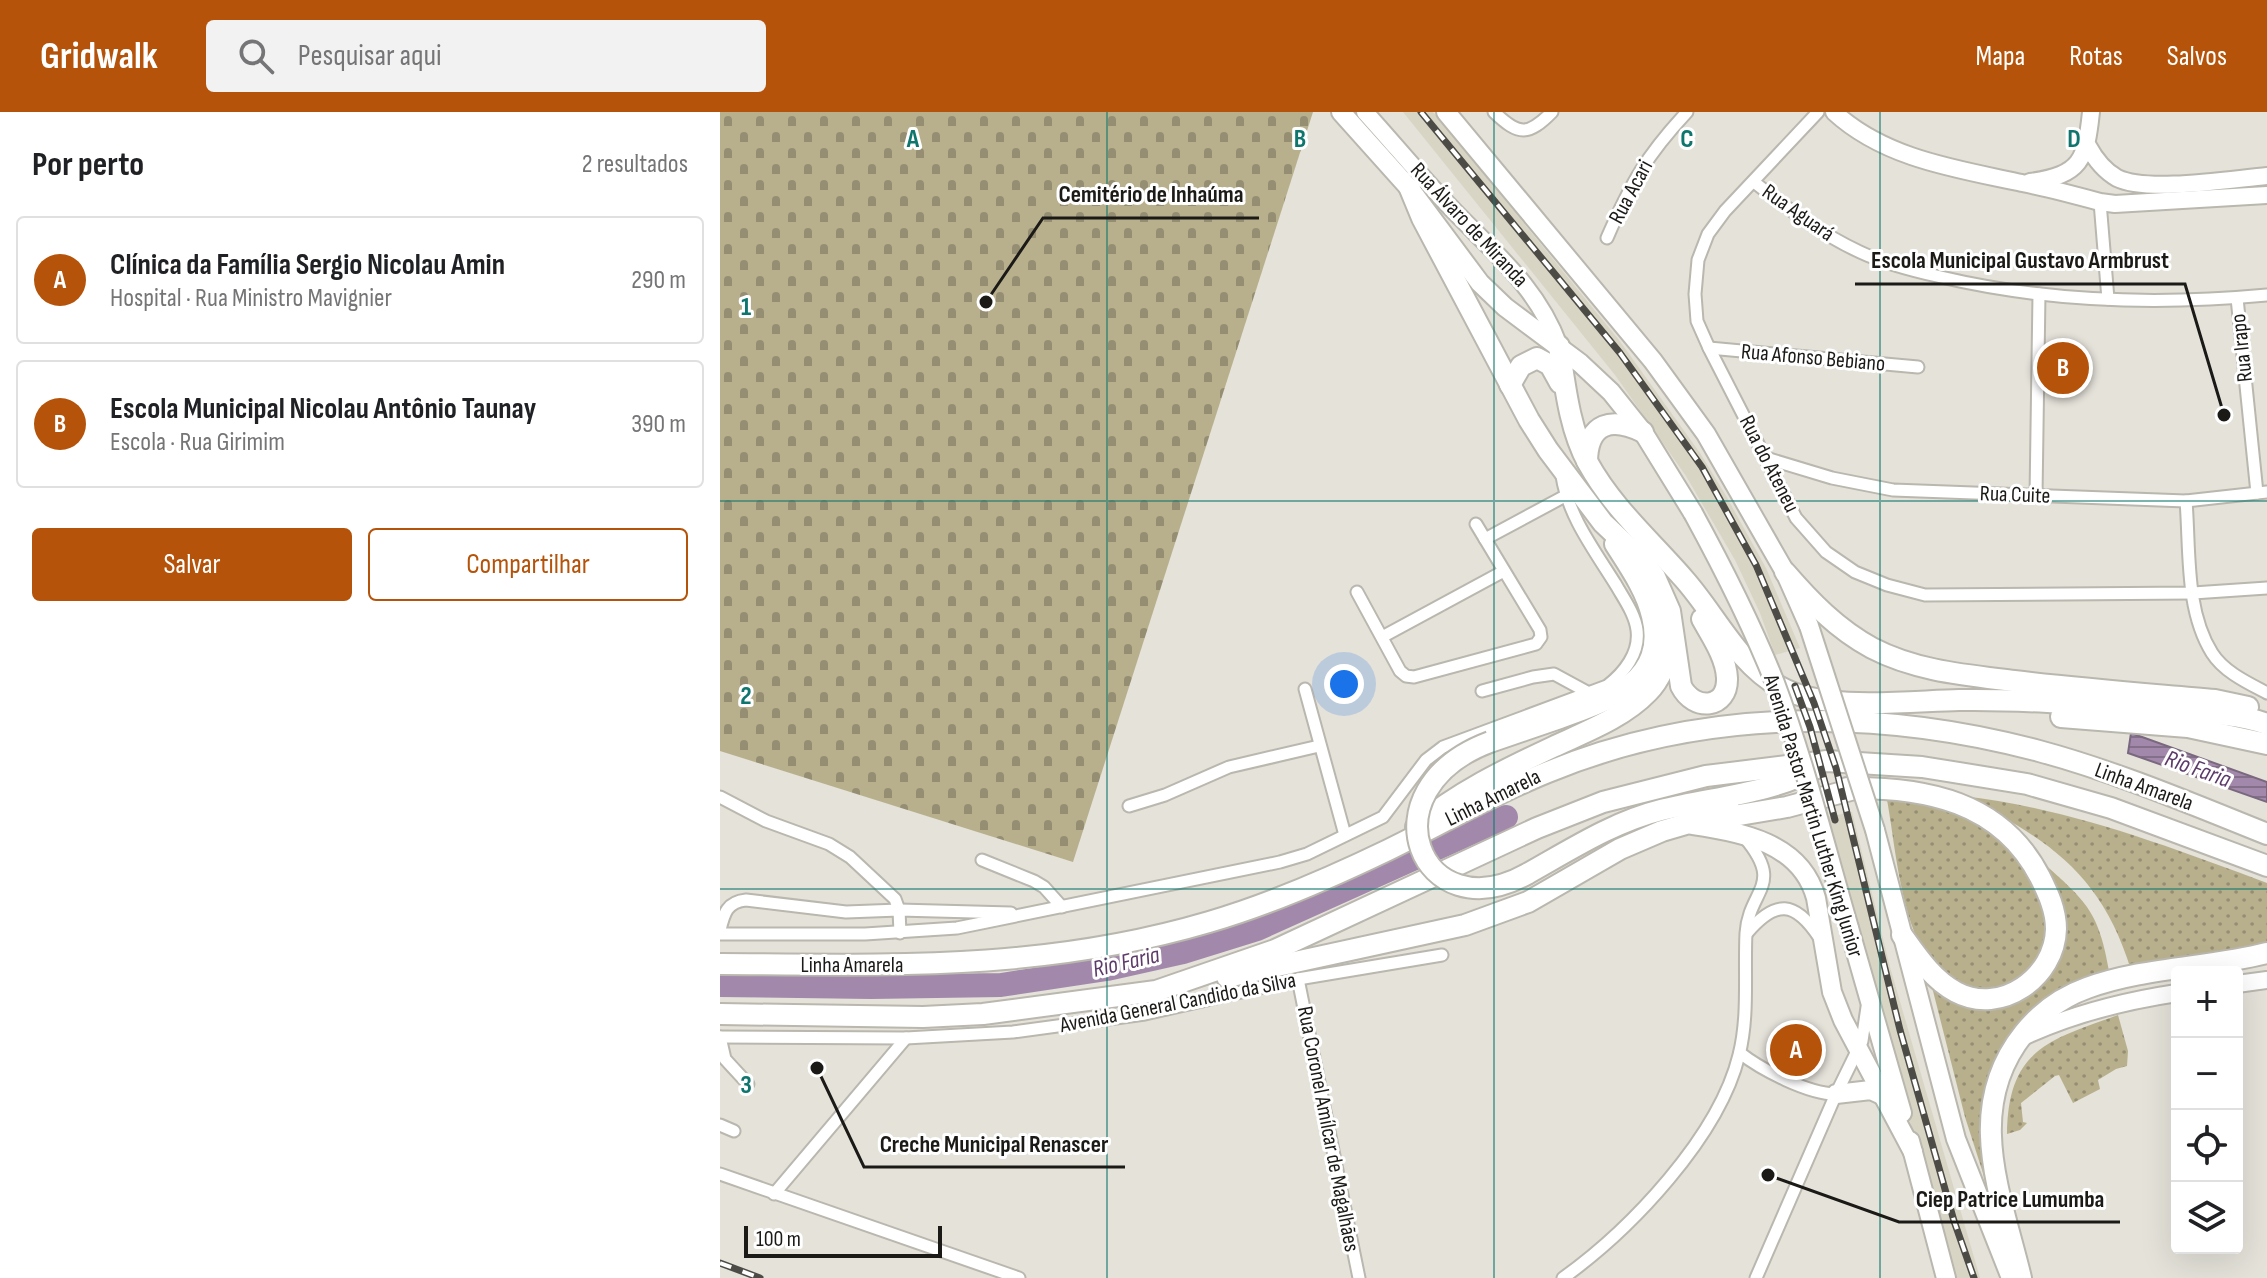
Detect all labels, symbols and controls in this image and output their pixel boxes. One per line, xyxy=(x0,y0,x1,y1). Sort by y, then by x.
search box xyxy=(206,20,766,92)
text: Gridwalk xyxy=(40,34,158,79)
icon: search xyxy=(234,34,278,78)
text: Pesquisar aqui xyxy=(298,38,442,74)
text: Mapa xyxy=(1976,40,2025,73)
text: Rotas xyxy=(2069,40,2123,73)
text: Salvos xyxy=(2167,40,2227,73)
text: A xyxy=(906,124,920,155)
text: B xyxy=(1294,124,1306,155)
text: C xyxy=(1680,124,1694,155)
text: D xyxy=(2067,124,2081,155)
text: Por perto xyxy=(32,144,144,185)
text: 2 resultados xyxy=(582,149,688,180)
street label: Rua Acari xyxy=(1603,155,1659,229)
street label: Rua Álvaro de Miranda xyxy=(1404,157,1534,293)
callout: Cemitério de Inhaúma xyxy=(1043,170,1259,218)
street label: Rua Aguará xyxy=(1757,178,1839,248)
text: Cemitério de Inhaúma xyxy=(1059,180,1243,209)
callout: Escola Municipal Gustavo Armbrust xyxy=(1855,236,2185,284)
text: Escola Municipal Gustavo Armbrust xyxy=(1871,246,2169,275)
text: Clínica da Família Sergio Nicolau Amin xyxy=(110,247,505,283)
text: A xyxy=(54,265,66,296)
text: 290 m xyxy=(631,265,686,296)
text: Hospital · Rua Ministro Mavignier xyxy=(110,283,392,314)
text: 1 xyxy=(741,292,751,323)
street label: Rua Irapo xyxy=(2225,313,2259,383)
street label: Rua Afonso Bebiano xyxy=(1740,338,1886,378)
pin: B xyxy=(2037,338,2089,398)
text: Escola Municipal Nicolau Antônio Taunay xyxy=(110,391,536,427)
text: B xyxy=(54,409,66,440)
text: 390 m xyxy=(631,409,686,440)
street label: Rua do Ateneu xyxy=(1733,411,1805,517)
text: Escola · Rua Girimim xyxy=(110,427,285,458)
street label: Rua Cuite xyxy=(1979,480,2051,510)
button: Salvar xyxy=(32,528,352,601)
button: Compartilhar xyxy=(368,528,688,601)
your location xyxy=(1324,664,1364,704)
street label: Avenida Pastor Martin Luther King Junior xyxy=(1757,670,1869,961)
text: 2 xyxy=(740,681,752,712)
water label: Rio Faria xyxy=(2161,744,2235,794)
street label: Linha Amarela xyxy=(2091,757,2197,817)
street label: Linha Amarela xyxy=(1441,763,1545,833)
water label: Rio Faria xyxy=(1090,940,1163,984)
street label: Linha Amarela xyxy=(801,952,903,979)
map controls xyxy=(2171,966,2243,1254)
button: + xyxy=(2171,966,2243,1038)
street label: Avenida General Candido da Silva xyxy=(1057,967,1298,1039)
street label: Rua Coronel Amílcar de Magalhães xyxy=(1291,1004,1365,1254)
pin: A xyxy=(1770,1020,1822,1080)
button: − xyxy=(2171,1038,2243,1110)
text: 3 xyxy=(740,1070,752,1101)
button: locate xyxy=(2171,1110,2243,1182)
callout: Creche Municipal Renascer xyxy=(864,1119,1125,1167)
text: Creche Municipal Renascer xyxy=(880,1130,1109,1159)
callout: Ciep Patrice Lumumba xyxy=(1899,1174,2120,1222)
button: layers xyxy=(2171,1182,2243,1254)
text: Ciep Patrice Lumumba xyxy=(1916,1185,2104,1214)
scale bar xyxy=(744,1222,942,1258)
text: 100 m xyxy=(756,1226,801,1253)

